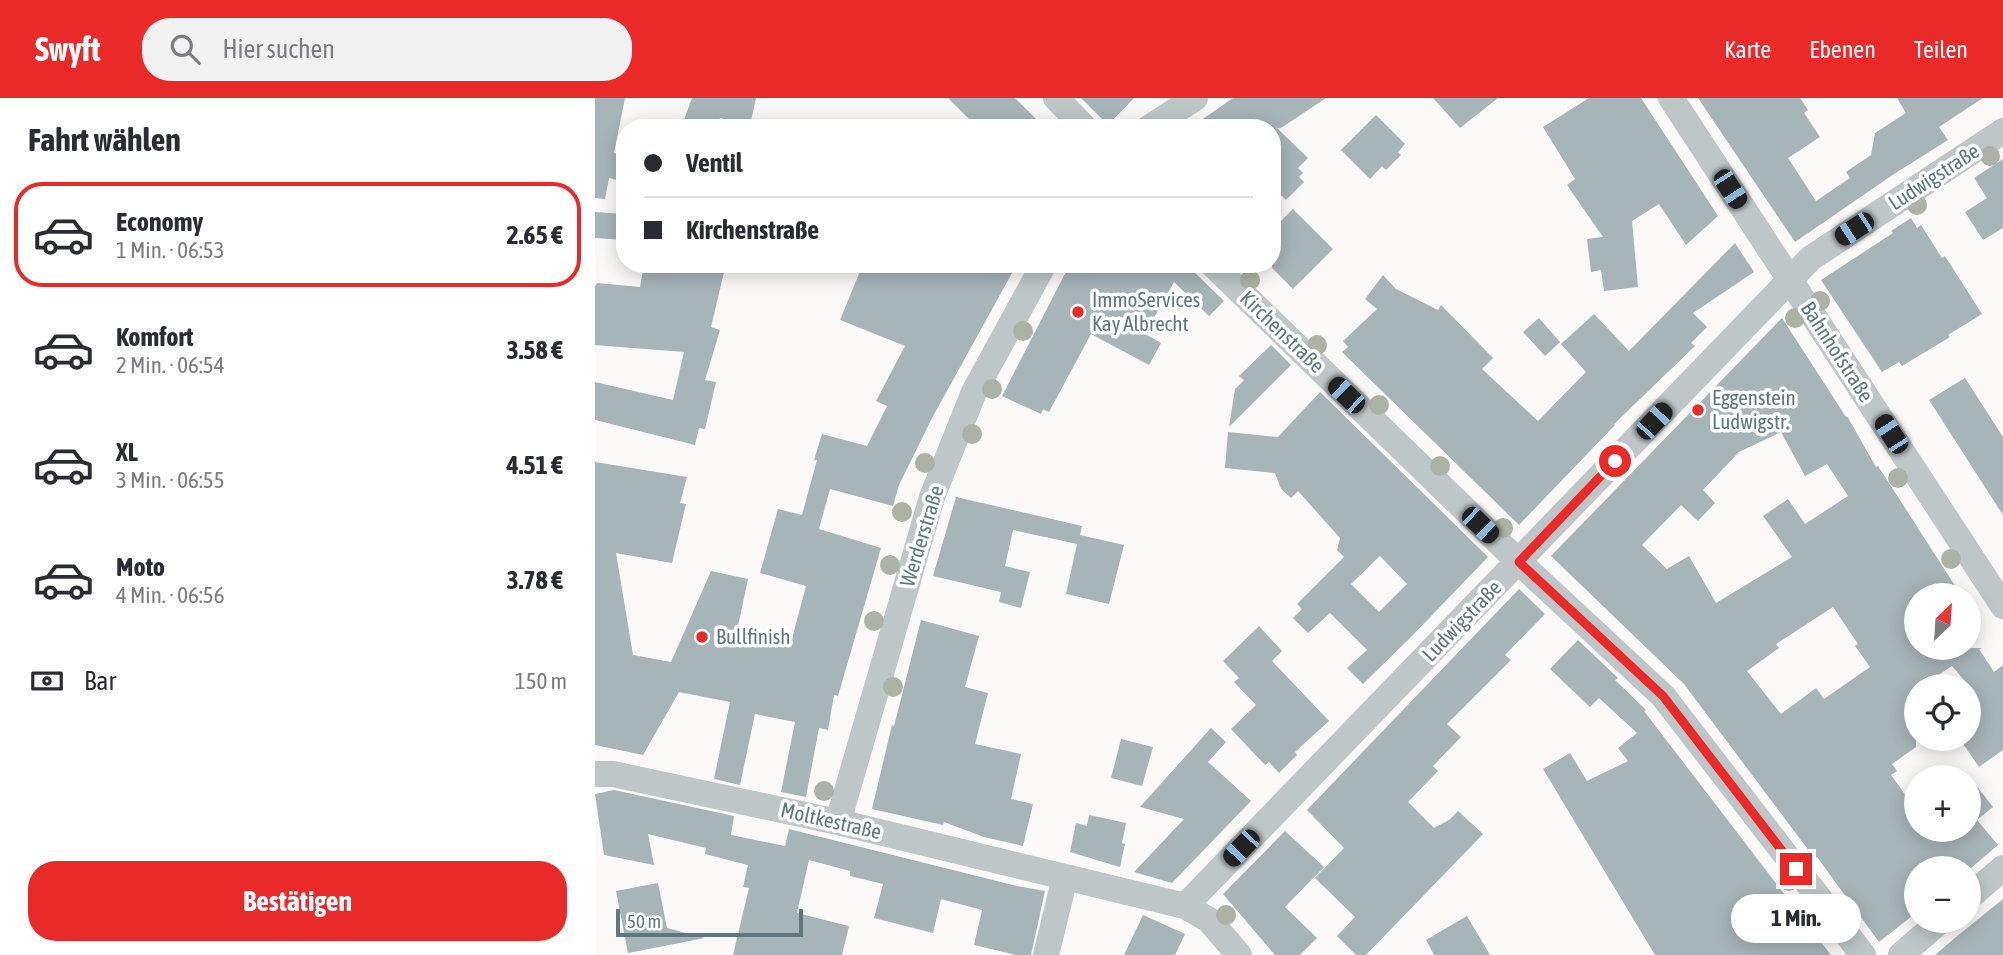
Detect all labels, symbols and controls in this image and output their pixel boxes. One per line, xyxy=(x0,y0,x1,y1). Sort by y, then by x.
search box xyxy=(142,18,632,81)
text: Swyft xyxy=(35,30,100,68)
icon: search xyxy=(166,30,204,68)
text: Hier suchen xyxy=(222,34,335,64)
text: Karte xyxy=(1724,36,1771,63)
text: Ebenen xyxy=(1809,36,1876,63)
text: Teilen xyxy=(1914,36,1968,63)
text: Fahrt wählen xyxy=(28,121,181,158)
street label: Ludwigstraße xyxy=(1884,138,1983,214)
text: Ventil xyxy=(686,148,743,178)
car xyxy=(1710,166,1751,212)
icon: car xyxy=(32,203,95,266)
text: Economy xyxy=(116,207,203,237)
car xyxy=(1831,209,1878,249)
text: Kirchenstraße xyxy=(686,215,819,245)
text: 2.65 € xyxy=(506,220,563,250)
text: 1 Min. · 06:53 xyxy=(116,237,224,263)
street label: Kirchenstraße xyxy=(1236,285,1330,377)
place label: ImmoServices Kay Albrecht xyxy=(1092,287,1200,335)
street label: Bahnhofstraße xyxy=(1797,297,1879,406)
marker: ImmoServices Kay Albrecht xyxy=(1070,304,1086,320)
icon: car xyxy=(32,318,95,381)
text: Komfort xyxy=(116,322,193,352)
text: 3.58 € xyxy=(506,335,563,365)
text: 2 Min. · 06:54 xyxy=(116,352,224,378)
car xyxy=(1324,373,1369,417)
place label: Eggenstein Ludwigstr. xyxy=(1712,385,1796,433)
car xyxy=(1632,398,1677,444)
marker: Eggenstein Ludwigstr. xyxy=(1690,402,1706,418)
car xyxy=(1871,411,1912,457)
icon: car xyxy=(32,433,95,496)
text: XL xyxy=(116,437,138,467)
route start xyxy=(1599,445,1631,477)
text: 4.51 € xyxy=(506,450,563,480)
text: 3 Min. · 06:55 xyxy=(116,467,224,493)
street label: Werderstraße xyxy=(894,482,948,589)
car xyxy=(1458,503,1503,547)
icon: car xyxy=(32,548,95,611)
text: Moto xyxy=(116,552,165,582)
text: 3.78 € xyxy=(506,565,563,595)
street label: Ludwigstraße xyxy=(1417,575,1506,666)
text: 4 Min. · 06:56 xyxy=(116,582,224,608)
north arrow xyxy=(1904,583,1981,660)
map controls xyxy=(1904,583,1981,933)
place label: Bullfinish xyxy=(716,624,790,648)
marker: Bullfinish xyxy=(694,629,710,645)
icon: cash xyxy=(28,662,66,700)
text: Bar xyxy=(84,666,116,696)
text: 150 m xyxy=(515,668,567,694)
button: locate xyxy=(1904,674,1981,751)
button: + xyxy=(1904,765,1981,842)
street label: Moltkestraße xyxy=(779,797,884,843)
car xyxy=(1219,826,1264,870)
route end xyxy=(1780,853,1812,885)
button: − xyxy=(1904,856,1981,933)
button: Bestätigen xyxy=(28,861,567,941)
callout: 1 Min. xyxy=(1731,894,1861,942)
text: 1 Min. xyxy=(1771,905,1821,931)
scale bar xyxy=(616,906,803,938)
text: 50 m xyxy=(627,910,661,932)

